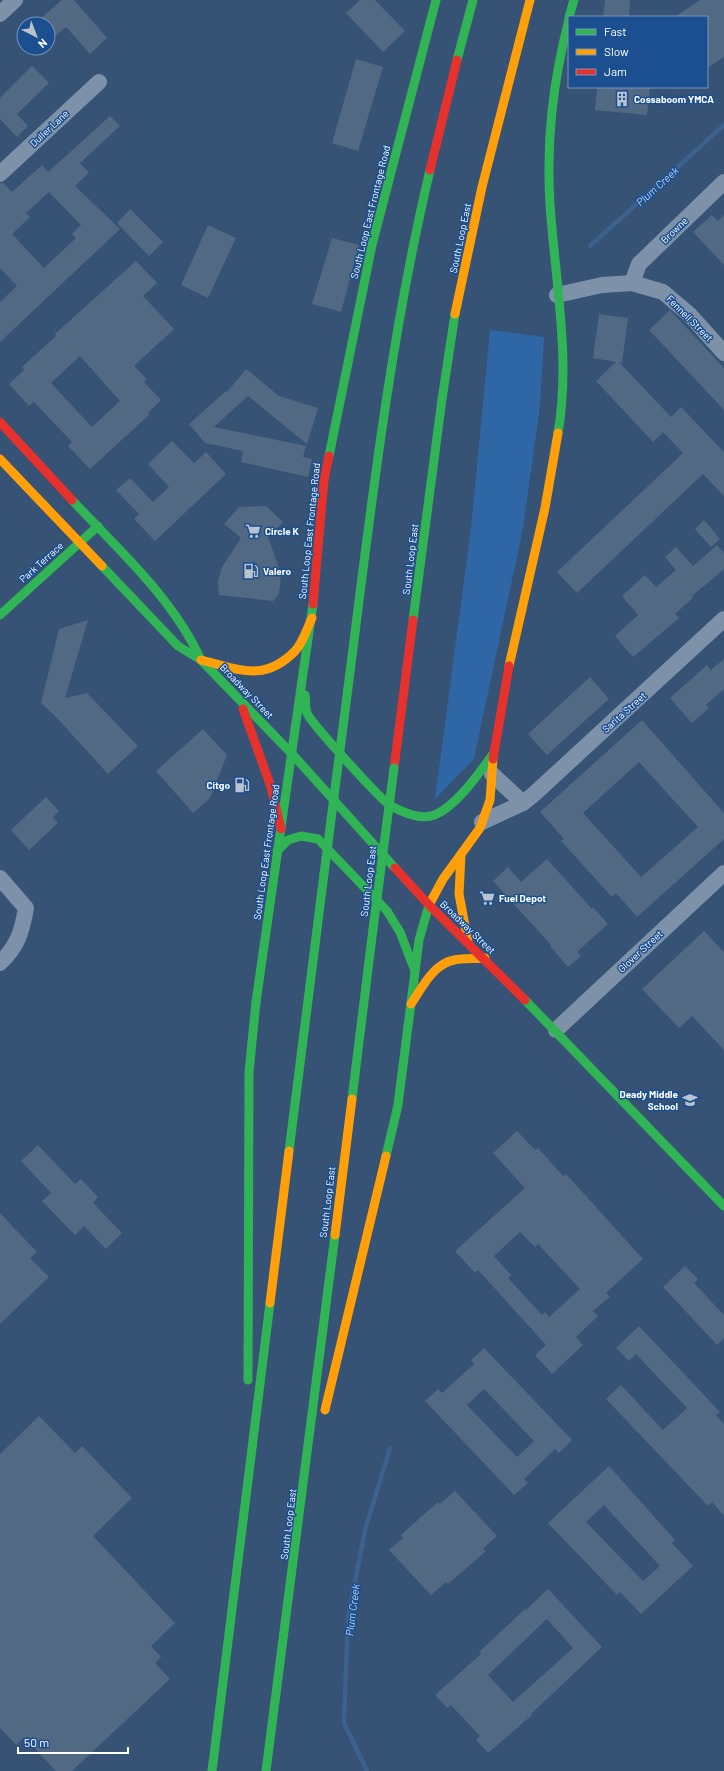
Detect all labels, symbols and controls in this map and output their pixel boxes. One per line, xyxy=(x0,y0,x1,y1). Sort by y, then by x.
north arrow xyxy=(16,16,56,56)
legend xyxy=(568,16,708,88)
text: Fast xyxy=(604,24,627,38)
text: N xyxy=(36,37,50,51)
text: Slow xyxy=(604,44,629,58)
text: Jam xyxy=(604,64,627,78)
building icon: Cossaboom YMCA xyxy=(613,90,631,108)
place label: Cossaboom YMCA xyxy=(634,93,714,105)
street label: Duller Lane xyxy=(27,107,71,149)
street label: South Loop East Frontage Road xyxy=(348,144,392,280)
water label: Plum Creek xyxy=(633,163,681,208)
street label: South Loop East xyxy=(447,201,473,274)
street label: Browne xyxy=(658,214,690,246)
street label: Fennell Street xyxy=(664,292,716,344)
street label: South Loop East Frontage Road xyxy=(296,462,322,600)
supermarket icon: Circle K xyxy=(244,522,262,540)
street label: South Loop East xyxy=(400,522,420,595)
place label: Circle K xyxy=(265,525,300,537)
street label: Park Terrace xyxy=(17,539,65,585)
fuel station icon: Valero xyxy=(242,562,260,580)
place label: Valero xyxy=(263,565,292,577)
street label: Broadway Street xyxy=(218,661,277,721)
street label: Sarita Street xyxy=(599,689,649,735)
fuel station icon: Citgo xyxy=(233,776,251,794)
place label: Citgo xyxy=(206,779,230,791)
street label: South Loop East Frontage Road xyxy=(251,783,281,921)
street label: South Loop East xyxy=(358,844,378,917)
supermarket icon: Fuel Depot xyxy=(478,889,496,907)
place label: Fuel Depot xyxy=(499,892,546,904)
street label: Broadway Street xyxy=(438,898,498,957)
street label: Glover Street xyxy=(615,927,665,975)
place label: Deady Middle School xyxy=(620,1088,679,1112)
school or university icon: Deady Middle School xyxy=(681,1091,699,1109)
street label: South Loop East xyxy=(317,1165,337,1238)
street label: South Loop East xyxy=(278,1487,298,1560)
water label: Plum Creek xyxy=(342,1583,362,1637)
scale bar xyxy=(18,1729,128,1755)
text: 50 m xyxy=(24,1735,49,1749)

